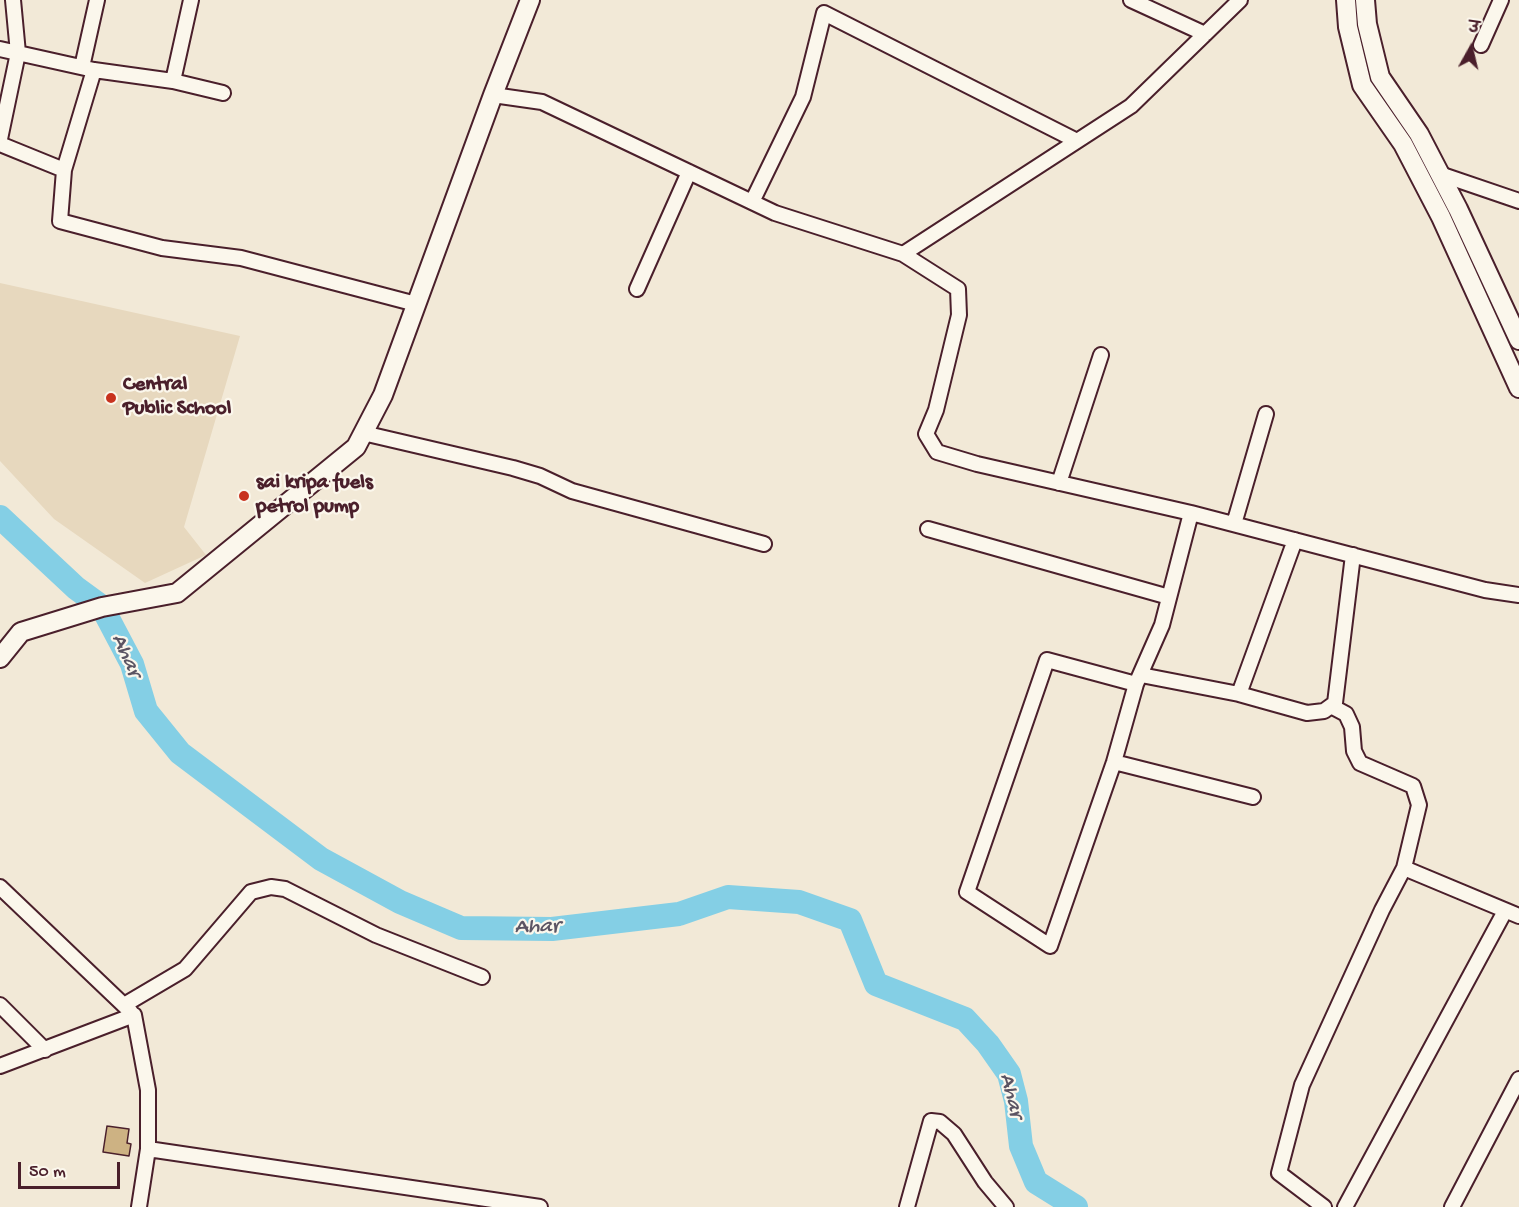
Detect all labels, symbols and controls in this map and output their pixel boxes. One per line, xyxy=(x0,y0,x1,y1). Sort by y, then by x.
north arrow xyxy=(1441,18,1501,78)
text: उ xyxy=(1467,20,1480,40)
place label: Central Public School xyxy=(123,373,231,423)
marker: Central Public School xyxy=(104,391,118,405)
place label: sai kripa fuels petrol pump xyxy=(256,471,373,521)
marker: sai kripa fuels petrol pump xyxy=(237,489,251,503)
water label: Ahar xyxy=(104,630,146,682)
water label: Ahar xyxy=(514,914,560,942)
water label: Ahar xyxy=(992,1071,1028,1121)
scale bar xyxy=(21,1150,123,1188)
text: 50 m xyxy=(29,1162,66,1183)

